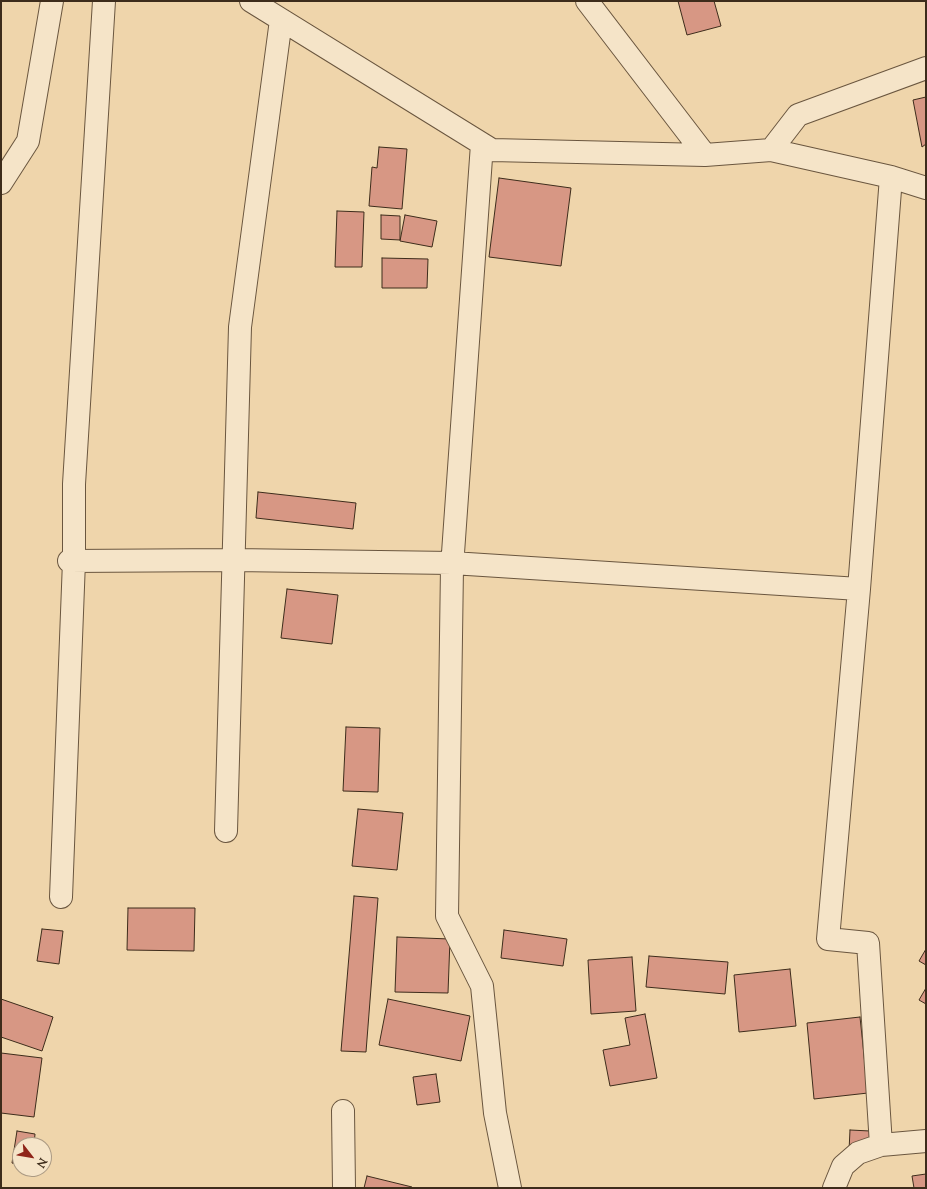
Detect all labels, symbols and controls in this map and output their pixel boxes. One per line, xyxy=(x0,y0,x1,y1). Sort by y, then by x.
north arrow xyxy=(12,1137,52,1177)
text: N xyxy=(32,1155,51,1171)

